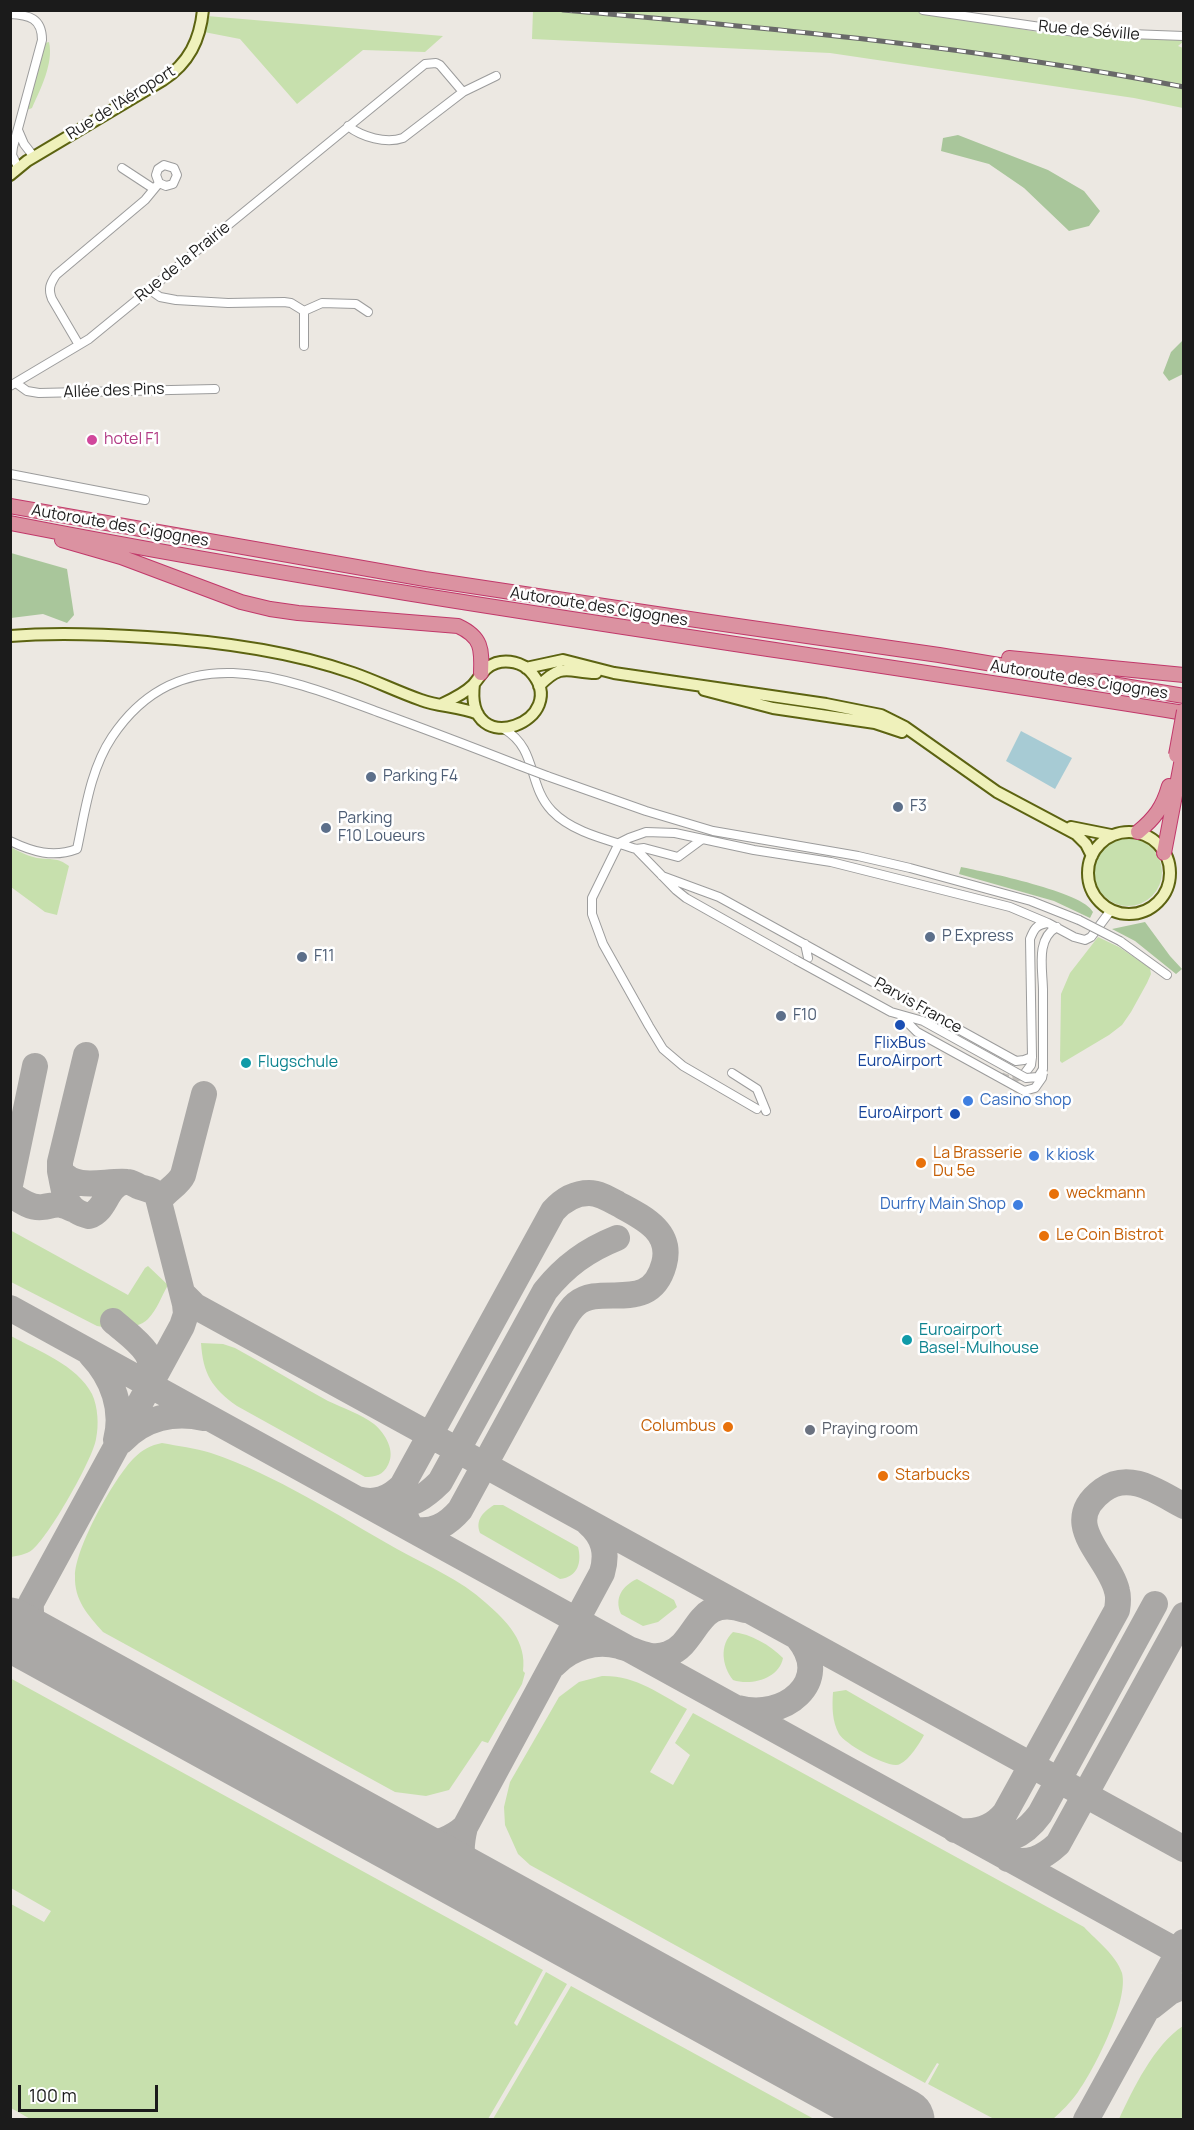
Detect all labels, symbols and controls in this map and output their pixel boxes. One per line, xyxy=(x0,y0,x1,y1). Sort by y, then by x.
street label: Rue de Séville xyxy=(1037,17,1141,45)
street label: Rue de l'Aéroport xyxy=(63,62,179,144)
street label: Rue de la Prairie xyxy=(132,218,234,306)
street label: Allée des Pins xyxy=(63,380,165,402)
place label: hotel F1 xyxy=(104,430,160,450)
marker: hotel F1 xyxy=(85,433,99,447)
street label: Autoroute des Cigognes xyxy=(30,501,210,551)
street label: Autoroute des Cigognes xyxy=(509,583,689,631)
street label: Autoroute des Cigognes xyxy=(989,656,1169,704)
place label: Parking F4 xyxy=(383,767,458,787)
marker: Parking F4 xyxy=(364,770,378,784)
place label: F3 xyxy=(910,797,927,817)
marker: F3 xyxy=(891,800,905,814)
place label: Parking F10 Loueurs xyxy=(338,809,425,847)
marker: Parking F10 Loueurs xyxy=(319,821,333,835)
place label: P Express xyxy=(942,927,1014,947)
marker: P Express xyxy=(923,930,937,944)
place label: F11 xyxy=(314,947,335,967)
marker: F11 xyxy=(295,950,309,964)
street label: Parvis France xyxy=(871,974,965,1038)
place label: F10 xyxy=(793,1006,817,1026)
marker: F10 xyxy=(774,1009,788,1023)
marker: FlixBus EuroAirport xyxy=(893,1018,907,1032)
place label: FlixBus EuroAirport xyxy=(858,1034,942,1072)
place label: Flugschule xyxy=(258,1053,338,1073)
marker: Flugschule xyxy=(239,1056,253,1070)
place label: Casino shop xyxy=(980,1091,1071,1111)
marker: Casino shop xyxy=(961,1094,975,1108)
place label: EuroAirport xyxy=(858,1104,943,1124)
marker: EuroAirport xyxy=(948,1107,962,1121)
place label: La Brasserie Du 5e xyxy=(933,1144,1022,1182)
place label: k kiosk xyxy=(1046,1146,1095,1166)
marker: k kiosk xyxy=(1027,1149,1041,1163)
marker: La Brasserie Du 5e xyxy=(914,1156,928,1170)
place label: weckmann xyxy=(1066,1184,1146,1204)
marker: weckmann xyxy=(1047,1187,1061,1201)
place label: Durfry Main Shop xyxy=(880,1195,1006,1215)
marker: Durfry Main Shop xyxy=(1011,1198,1025,1212)
place label: Le Coin Bistrot xyxy=(1056,1226,1164,1246)
marker: Le Coin Bistrot xyxy=(1037,1229,1051,1243)
place label: Euroairport Basel-Mulhouse xyxy=(919,1321,1039,1359)
marker: Euroairport Basel-Mulhouse xyxy=(900,1333,914,1347)
place label: Columbus xyxy=(641,1417,716,1437)
marker: Columbus xyxy=(721,1420,735,1434)
place label: Praying room xyxy=(822,1420,918,1440)
marker: Praying room xyxy=(803,1423,817,1437)
place label: Starbucks xyxy=(895,1466,970,1486)
marker: Starbucks xyxy=(876,1469,890,1483)
scale bar xyxy=(21,2073,160,2111)
text: 100 m xyxy=(29,2083,77,2107)

